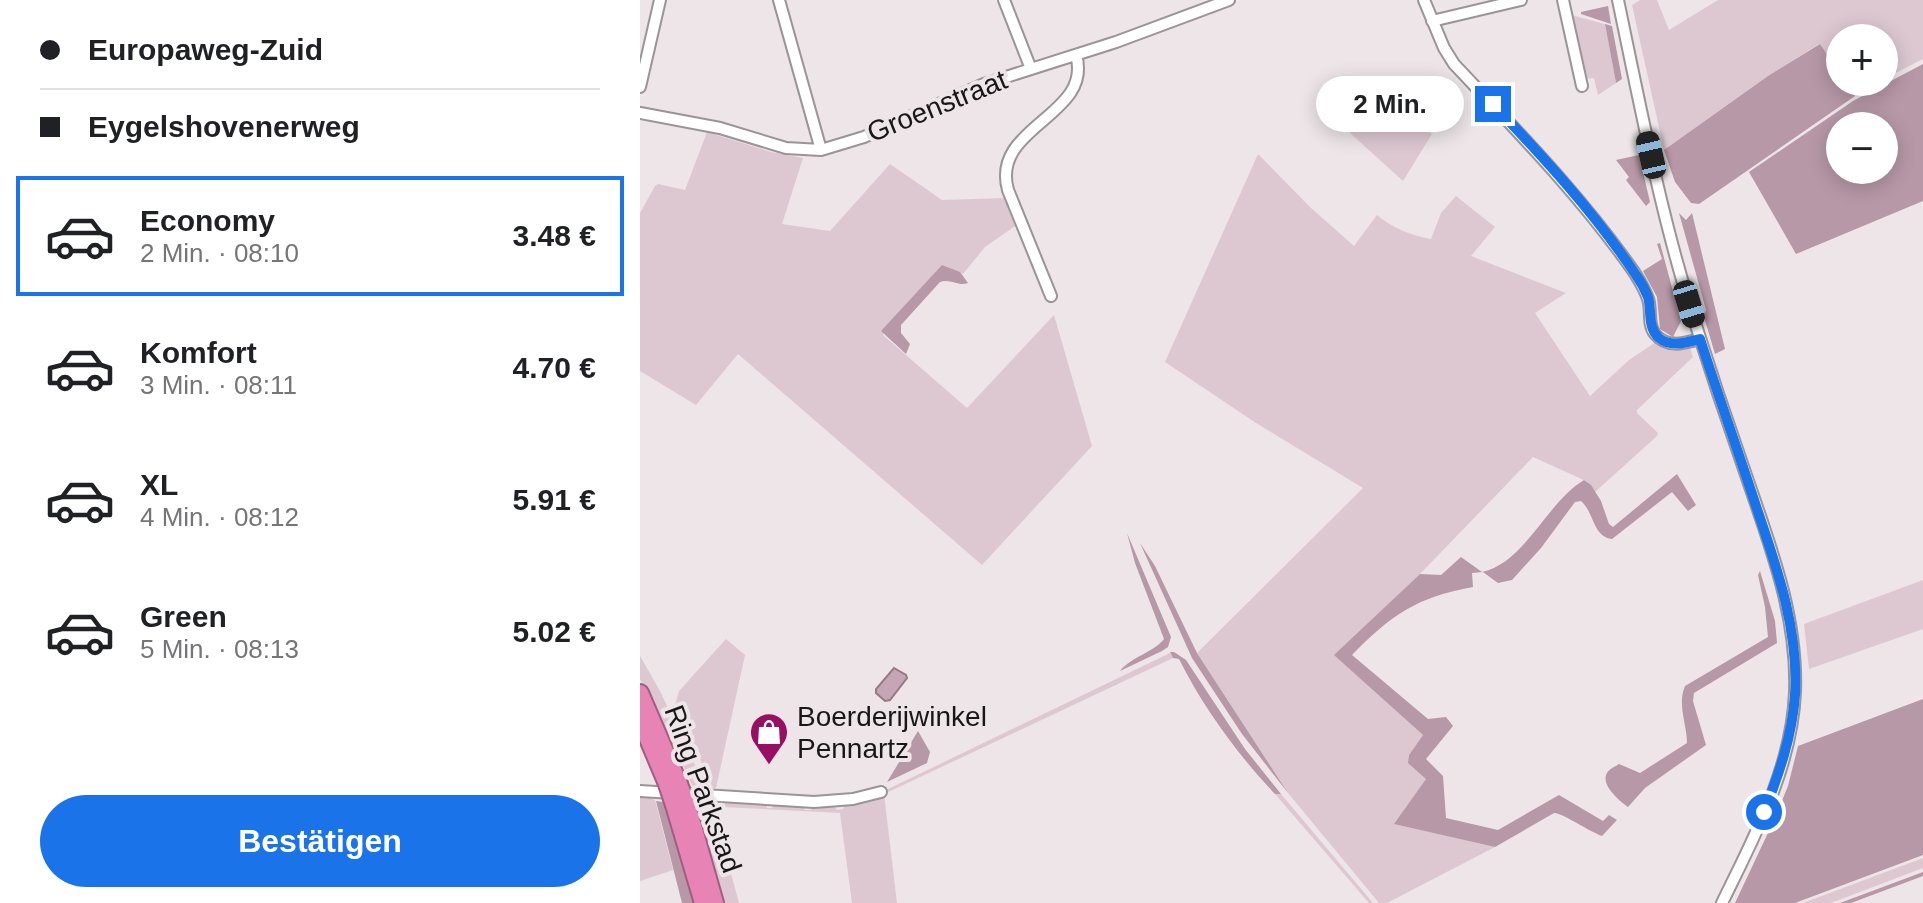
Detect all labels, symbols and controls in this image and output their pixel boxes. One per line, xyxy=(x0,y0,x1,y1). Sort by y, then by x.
map controls xyxy=(1826,24,1898,184)
button: + xyxy=(1826,24,1898,96)
text: Europaweg-Zuid xyxy=(88,33,323,66)
street label: Groenstraat xyxy=(863,64,1012,148)
callout: 2 Min. xyxy=(1317,76,1465,132)
route end xyxy=(1475,86,1511,122)
text: 2 Min. xyxy=(1353,89,1427,119)
text: Eygelshovenerweg xyxy=(88,110,360,143)
button: − xyxy=(1826,112,1898,184)
car xyxy=(1634,129,1668,181)
icon: car xyxy=(44,200,116,272)
text: Economy xyxy=(140,204,275,237)
text: 3.48 € xyxy=(513,219,596,252)
text: 2 Min. · 08:10 xyxy=(140,238,299,268)
car xyxy=(1671,278,1707,330)
icon: car xyxy=(44,332,116,404)
text: Komfort xyxy=(140,336,257,369)
text: 4.70 € xyxy=(513,351,596,384)
text: 3 Min. · 08:11 xyxy=(140,370,297,400)
icon: car xyxy=(44,464,116,536)
text: XL xyxy=(140,468,178,501)
text: 5.91 € xyxy=(513,483,596,516)
text: 4 Min. · 08:12 xyxy=(140,502,299,532)
icon: car xyxy=(44,596,116,668)
text: Green xyxy=(140,600,227,633)
text: 5.02 € xyxy=(513,615,596,648)
text: 5 Min. · 08:13 xyxy=(140,634,299,664)
street label: Ring Parkstad xyxy=(658,701,748,877)
place label: Boerderijwinkel Pennartz xyxy=(797,701,987,764)
shop icon: Boerderijwinkel Pennartz xyxy=(748,711,790,766)
route start xyxy=(1746,794,1782,830)
button: Bestätigen xyxy=(40,795,600,887)

